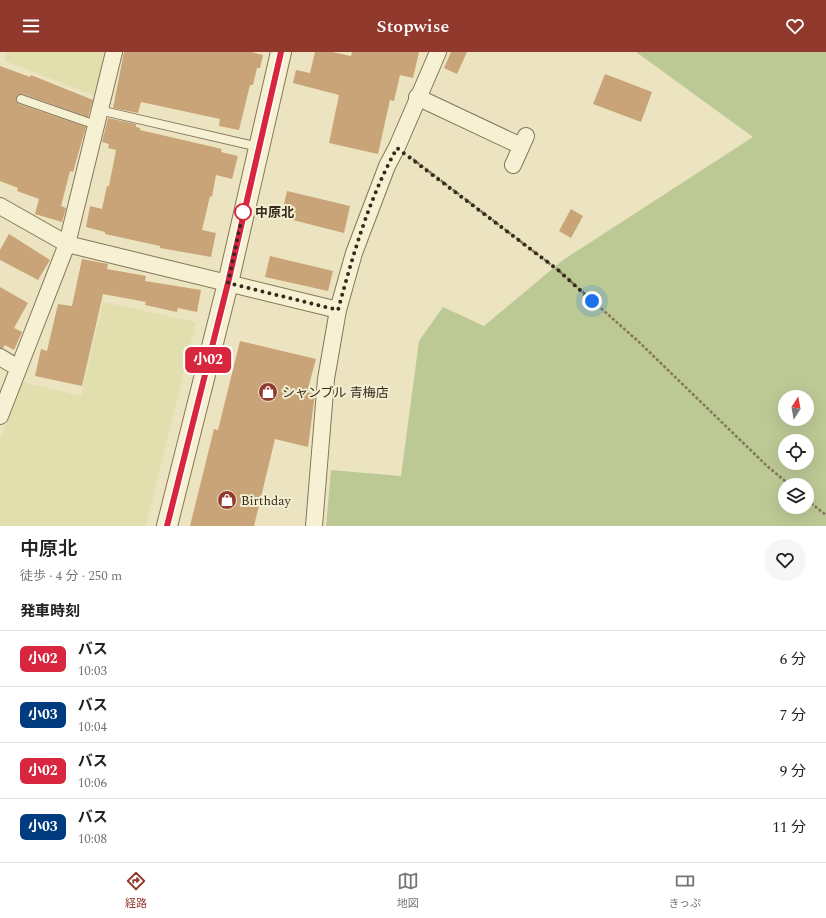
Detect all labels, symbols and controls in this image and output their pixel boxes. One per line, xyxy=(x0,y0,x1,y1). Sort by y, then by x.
text: Stopwise xyxy=(377,13,449,40)
icon: menu xyxy=(20,15,42,37)
icon: heart xyxy=(784,15,806,37)
marker: 中原北 xyxy=(234,203,252,221)
place label: 中原北 xyxy=(255,203,294,223)
your location xyxy=(582,291,602,311)
line badge: 小02 xyxy=(185,347,231,373)
text: 小02 xyxy=(193,349,223,370)
shop icon: シャンブル 青梅店 xyxy=(257,381,279,403)
place label: シャンブル 青梅店 xyxy=(282,383,389,403)
north arrow xyxy=(778,390,814,426)
map controls xyxy=(778,390,814,514)
button: locate xyxy=(778,434,814,470)
button: layers xyxy=(778,478,814,514)
shop icon: Birthday xyxy=(216,489,238,511)
place label: Birthday xyxy=(241,491,292,511)
text: 中原北 xyxy=(20,535,77,564)
button: heart xyxy=(764,539,806,581)
text: 徒歩 · 4 分 · 250 m xyxy=(20,566,122,586)
text: 発車時刻 xyxy=(20,600,80,623)
text: バス xyxy=(78,638,108,661)
text: 小02 xyxy=(28,648,58,669)
text: 6 分 xyxy=(780,648,806,671)
text: 10:03 xyxy=(78,661,107,681)
text: バス xyxy=(78,694,108,717)
text: 小03 xyxy=(28,704,58,725)
text: 7 分 xyxy=(780,704,806,727)
text: 10:04 xyxy=(78,717,107,737)
text: バス xyxy=(78,750,108,773)
text: 小02 xyxy=(28,760,58,781)
text: 9 分 xyxy=(780,760,806,783)
text: 10:06 xyxy=(78,773,107,793)
text: バス xyxy=(78,806,108,829)
text: 小03 xyxy=(28,816,58,837)
text: 11 分 xyxy=(772,816,806,839)
text: 10:08 xyxy=(78,829,107,849)
tab: 経路 xyxy=(125,870,147,912)
tab: 地図 xyxy=(397,870,419,912)
tab: きっぷ xyxy=(669,870,701,912)

